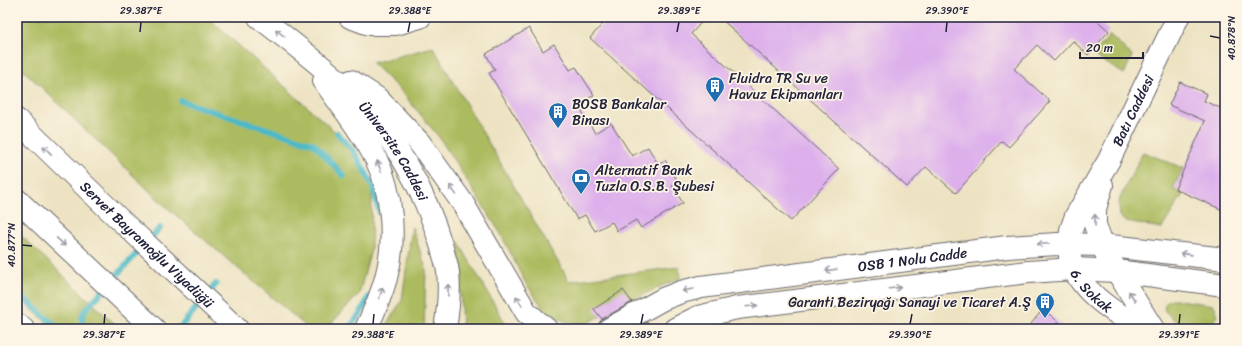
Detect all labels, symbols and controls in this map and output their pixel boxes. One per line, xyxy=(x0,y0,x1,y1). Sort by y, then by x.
text: 29.387°E xyxy=(120,2,163,20)
text: 29.388°E xyxy=(389,2,433,20)
text: 29.389°E xyxy=(658,2,702,20)
text: 29.390°E xyxy=(926,2,970,20)
text: 40.878°N xyxy=(1223,16,1241,60)
one-way arrow xyxy=(274,29,285,38)
scale bar xyxy=(1080,34,1143,60)
text: 20 m xyxy=(1086,37,1113,59)
place label: Fluidra TR Su ve Havuz Ekipmanları xyxy=(729,66,843,107)
street label: Batı Caddesi xyxy=(1105,69,1161,150)
building icon: Fluidra TR Su ve Havuz Ekipmanları xyxy=(704,75,726,103)
place label: BOSB Bankalar Binası xyxy=(572,92,667,133)
street label: Üniversite Caddesi xyxy=(352,95,436,206)
building icon: BOSB Bankalar Binası xyxy=(547,101,569,129)
one-way arrow xyxy=(42,145,52,155)
place label: Alternatif Bank Tuzla O.S.B. Şubesi xyxy=(594,158,715,199)
one-way arrow xyxy=(374,161,382,173)
bank icon: Alternatif Bank Tuzla O.S.B. Şubesi xyxy=(570,167,592,195)
street label: Servet Bayramoğlu Viyadüğü xyxy=(74,175,220,315)
one-way arrow xyxy=(449,184,457,195)
one-way arrow xyxy=(1091,213,1099,226)
text: 40.877°N xyxy=(3,223,21,267)
one-way arrow xyxy=(56,237,66,247)
street label: OSB 1 Nolu Cadde xyxy=(856,240,969,279)
one-way arrow xyxy=(1037,241,1050,248)
one-way arrow xyxy=(1180,250,1193,258)
street label: 6. Sokak xyxy=(1064,264,1119,320)
one-way arrow xyxy=(824,266,837,274)
one-way arrow xyxy=(444,284,452,297)
one-way arrow xyxy=(888,284,901,292)
one-way arrow xyxy=(378,287,385,300)
one-way arrow xyxy=(682,287,695,295)
place label: Garanti Beziryağı Sanayi ve Ticaret A.Ş xyxy=(788,290,1031,315)
one-way arrow xyxy=(1127,290,1135,302)
building icon: Garanti Beziryağı Sanayi ve Ticaret A.Ş xyxy=(1034,291,1056,319)
one-way arrow xyxy=(515,295,523,307)
one-way arrow xyxy=(745,302,758,310)
text: 29.387°E xyxy=(83,326,126,344)
text: 29.388°E xyxy=(352,326,396,344)
text: 29.389°E xyxy=(620,326,664,344)
text: 29.390°E xyxy=(889,326,933,344)
text: 29.391°E xyxy=(1159,326,1201,344)

